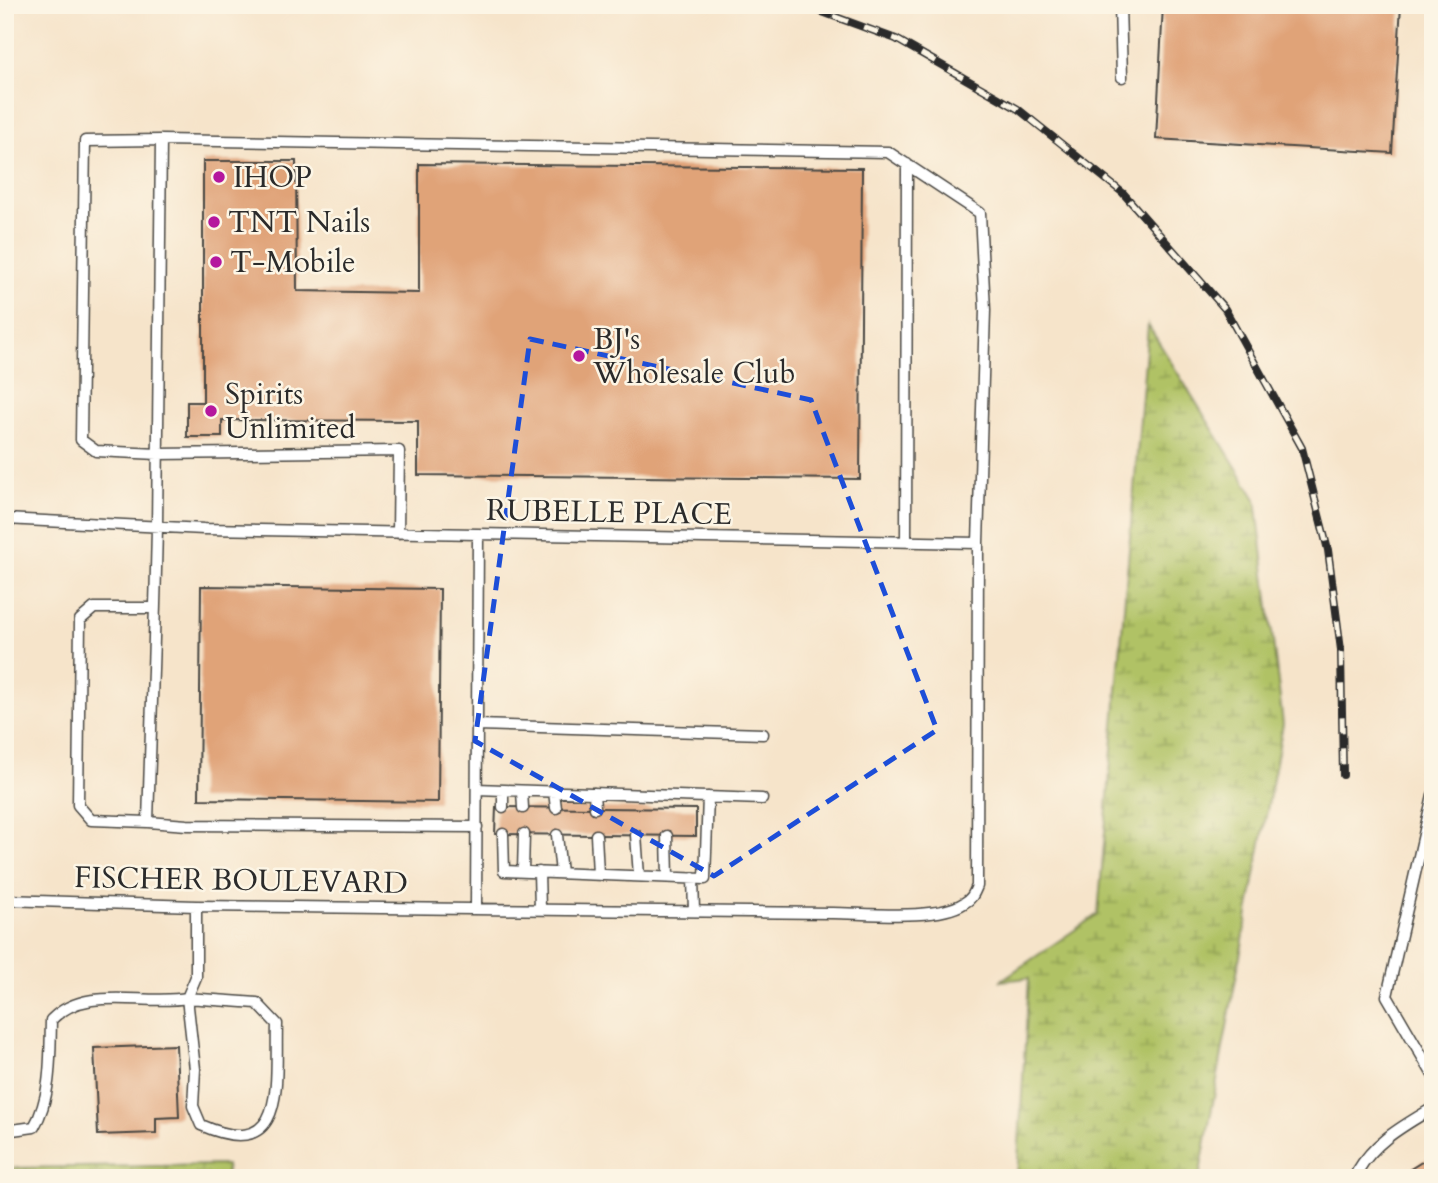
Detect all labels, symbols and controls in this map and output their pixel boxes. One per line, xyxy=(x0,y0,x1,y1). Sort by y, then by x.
place label: IHOP xyxy=(233,157,312,198)
marker: IHOP xyxy=(211,169,227,185)
place label: TNT Nails xyxy=(228,202,370,243)
marker: TNT Nails xyxy=(206,214,222,230)
place label: T-Mobile xyxy=(230,242,356,283)
marker: T-Mobile xyxy=(208,254,224,270)
place label: BJ's Wholesale Club xyxy=(592,319,796,394)
marker: BJ's Wholesale Club xyxy=(571,348,587,364)
place label: Spirits Unlimited xyxy=(225,374,356,449)
marker: Spirits Unlimited xyxy=(203,403,219,419)
street label: RUBELLE PLACE xyxy=(486,490,732,535)
street label: FISCHER BOULEVARD xyxy=(74,857,408,904)

